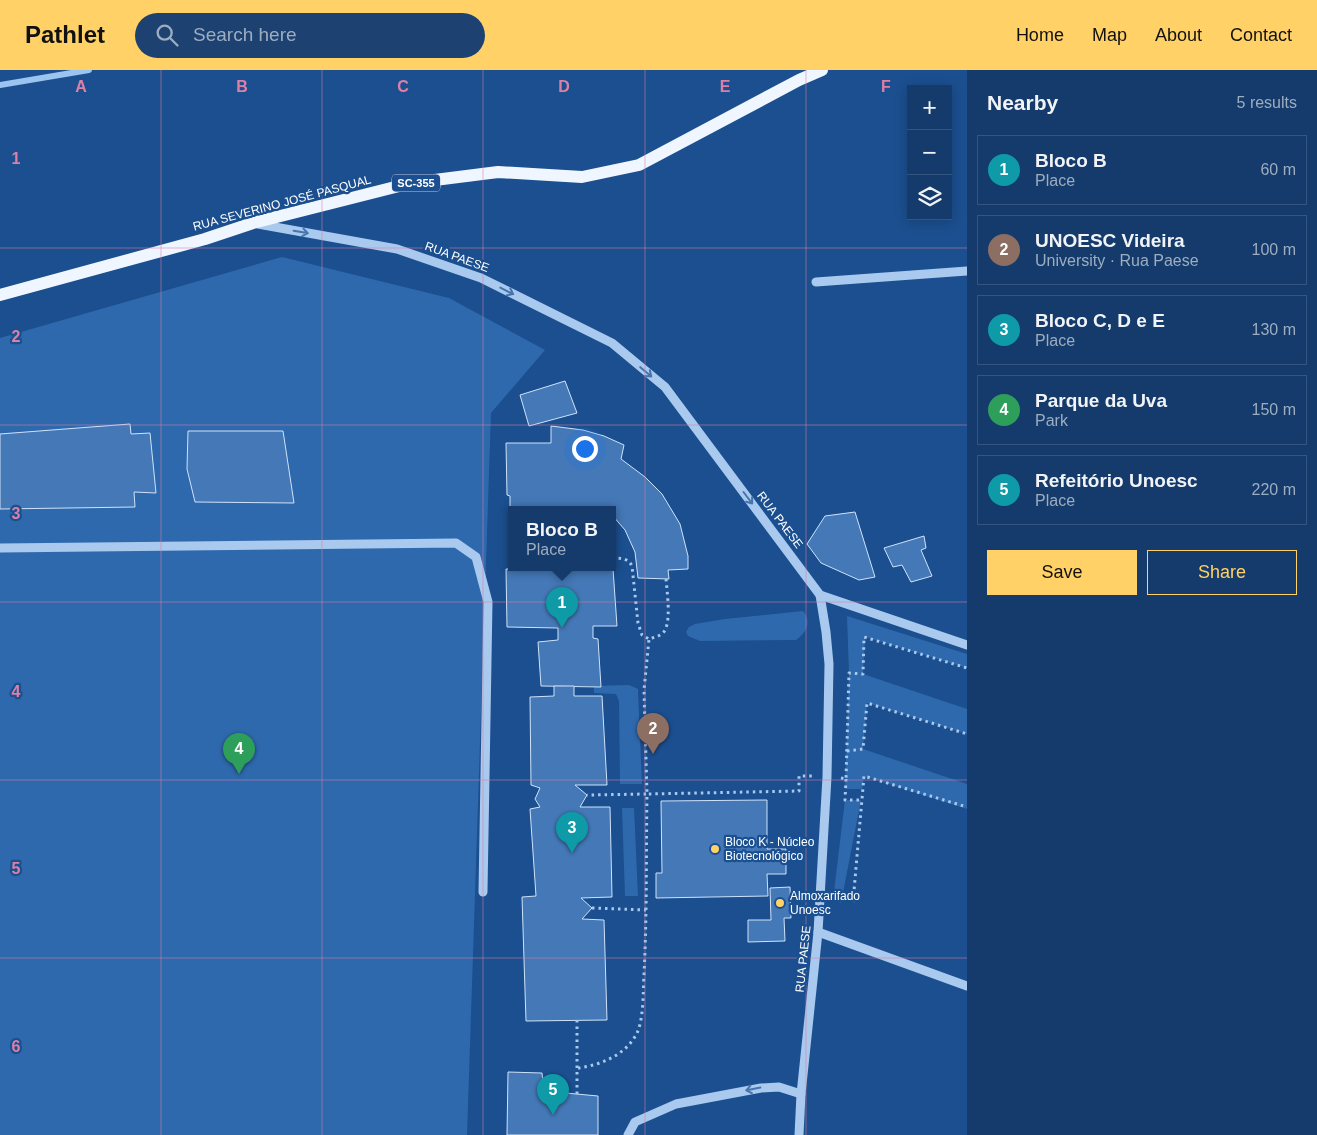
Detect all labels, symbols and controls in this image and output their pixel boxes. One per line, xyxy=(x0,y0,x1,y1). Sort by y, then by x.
search box xyxy=(135,13,485,58)
text: Pathlet xyxy=(25,21,105,48)
icon: search xyxy=(153,21,181,49)
text: Search here xyxy=(193,24,297,45)
text: Home xyxy=(1016,25,1064,45)
text: Map xyxy=(1092,25,1127,45)
text: About xyxy=(1155,25,1202,45)
text: Contact xyxy=(1230,25,1292,45)
text: A xyxy=(75,78,87,95)
text: B xyxy=(236,78,248,95)
text: C xyxy=(397,78,409,95)
text: D xyxy=(558,78,570,95)
text: E xyxy=(720,78,731,95)
text: F xyxy=(881,78,891,95)
map controls xyxy=(907,85,952,220)
button: + xyxy=(907,85,952,130)
text: Nearby xyxy=(987,91,1058,114)
text: 5 results xyxy=(1237,94,1297,111)
button: − xyxy=(907,130,952,175)
text: 1 xyxy=(12,150,21,167)
text: Bloco B xyxy=(1035,150,1107,171)
text: 1 xyxy=(1000,161,1008,178)
text: 60 m xyxy=(1260,161,1296,178)
street label: RUA SEVERINO JOSÉ PASQUAL xyxy=(191,171,373,234)
text: Place xyxy=(1035,172,1075,189)
road number: SC-355 xyxy=(392,175,440,192)
button: layers xyxy=(907,175,952,220)
one-way arrow xyxy=(293,227,309,237)
text: UNOESC Videira xyxy=(1035,230,1185,251)
street label: RUA PAESE xyxy=(423,239,491,275)
text: 2 xyxy=(1000,241,1008,258)
text: 100 m xyxy=(1252,241,1296,258)
text: University · Rua Paese xyxy=(1035,252,1199,269)
one-way arrow xyxy=(499,286,514,296)
text: Bloco C, D e E xyxy=(1035,310,1165,331)
text: 3 xyxy=(1000,321,1008,338)
text: 130 m xyxy=(1252,321,1296,338)
text: 2 xyxy=(12,328,21,345)
text: Place xyxy=(1035,332,1075,349)
one-way arrow xyxy=(640,366,653,378)
text: Parque da Uva xyxy=(1035,390,1167,411)
text: 4 xyxy=(1000,401,1008,418)
text: 150 m xyxy=(1252,401,1296,418)
text: Park xyxy=(1035,412,1068,429)
your location xyxy=(572,436,598,462)
text: Refeitório Unoesc xyxy=(1035,470,1198,491)
text: 5 xyxy=(1000,481,1008,498)
text: 220 m xyxy=(1252,481,1296,498)
street label: RUA PAESE xyxy=(754,489,806,551)
one-way arrow xyxy=(743,491,753,505)
text: Place xyxy=(1035,492,1075,509)
text: 3 xyxy=(12,505,21,522)
popup xyxy=(508,506,616,571)
text: Bloco B xyxy=(526,519,598,540)
text: Place xyxy=(526,541,566,558)
button: Save xyxy=(987,550,1137,595)
button: Share xyxy=(1147,550,1297,595)
pin: 1 xyxy=(546,587,578,628)
text: 4 xyxy=(12,683,21,700)
pin: 2 xyxy=(637,713,669,754)
pin: 4 xyxy=(223,733,255,774)
pin: 3 xyxy=(556,812,588,853)
place label: Bloco K - Núcleo Biotecnológico xyxy=(725,835,815,863)
marker: Bloco K - Núcleo Biotecnológico xyxy=(709,843,721,855)
text: 5 xyxy=(12,860,21,877)
place label: Almoxarifado Unoesc xyxy=(790,889,860,917)
marker: Almoxarifado Unoesc xyxy=(774,897,786,909)
street label: RUA PAESE xyxy=(793,925,813,993)
text: 6 xyxy=(12,1038,21,1055)
pin: 5 xyxy=(537,1074,569,1115)
one-way arrow xyxy=(745,1085,761,1095)

